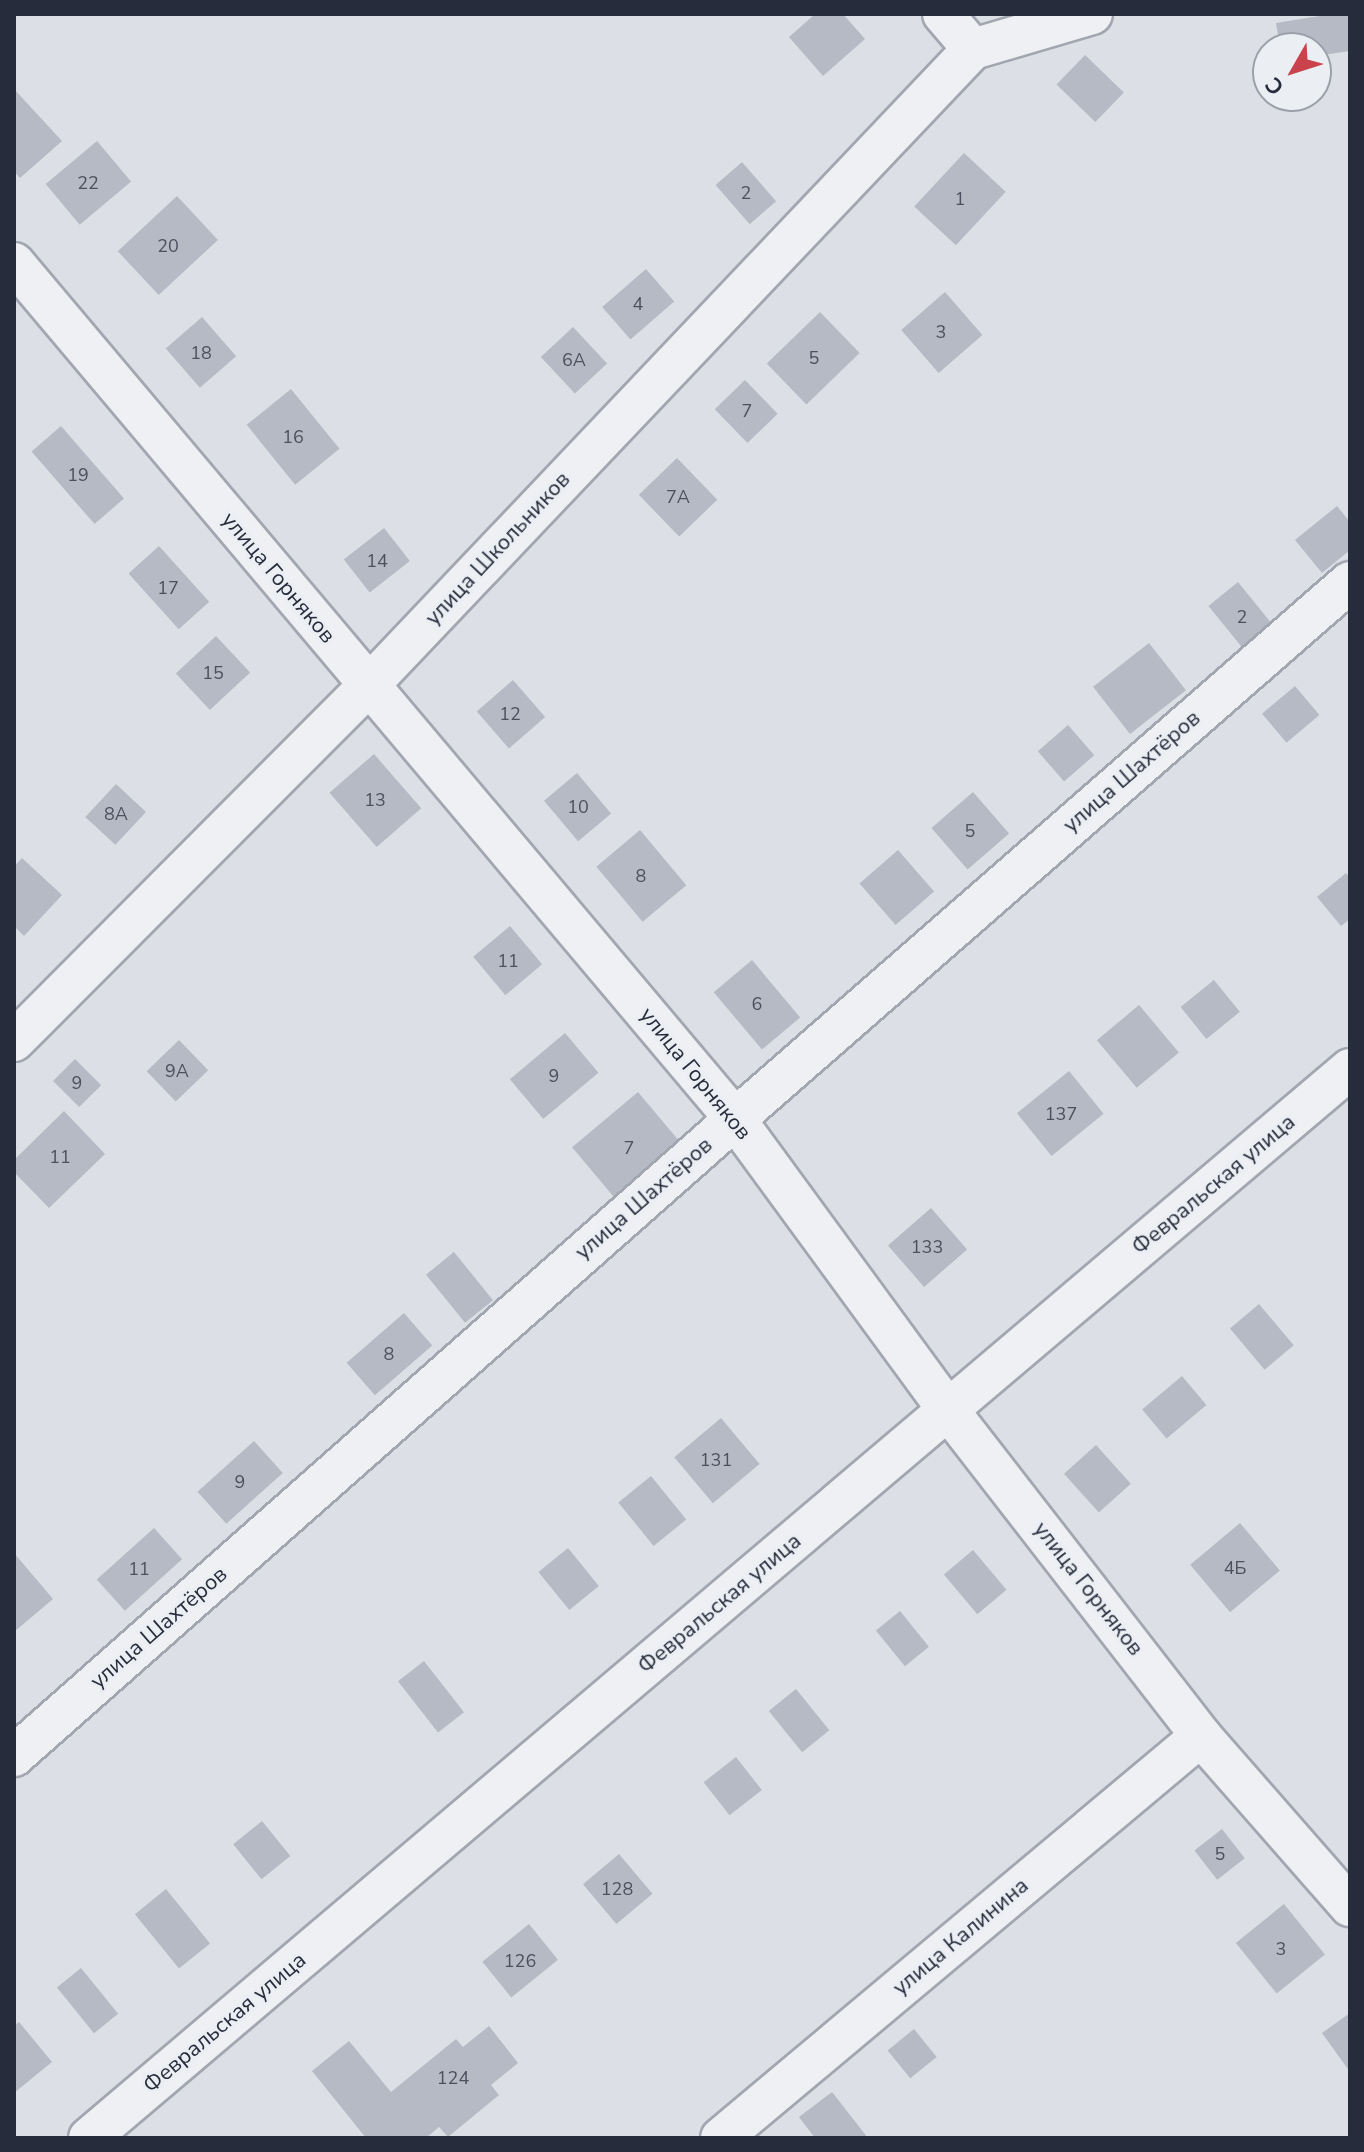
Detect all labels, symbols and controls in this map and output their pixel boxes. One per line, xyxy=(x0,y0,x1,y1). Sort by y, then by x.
north arrow xyxy=(1252,32,1332,112)
text: С xyxy=(1259,71,1291,101)
house number: 22 xyxy=(77,172,99,194)
house number: 2 xyxy=(741,182,751,204)
house number: 1 xyxy=(955,188,965,210)
house number: 20 xyxy=(157,235,179,257)
house number: 4 xyxy=(633,293,643,315)
house number: 3 xyxy=(936,321,946,343)
house number: 18 xyxy=(190,342,212,364)
house number: 5 xyxy=(809,347,819,369)
house number: 6А xyxy=(562,349,586,371)
house number: 7 xyxy=(742,400,752,422)
house number: 16 xyxy=(282,426,304,448)
house number: 19 xyxy=(67,464,89,486)
street label: улица Школьников xyxy=(420,467,576,631)
house number: 7А xyxy=(666,486,690,508)
street label: улица Горняков xyxy=(216,507,340,649)
house number: 14 xyxy=(366,550,388,572)
house number: 17 xyxy=(157,577,179,599)
house number: 2 xyxy=(1237,606,1247,628)
house number: 15 xyxy=(202,662,224,684)
house number: 12 xyxy=(499,703,521,725)
street label: улица Шахтёров xyxy=(1058,705,1206,839)
house number: 13 xyxy=(364,789,386,811)
house number: 10 xyxy=(567,796,589,818)
house number: 8А xyxy=(104,803,128,825)
house number: 5 xyxy=(965,820,975,842)
house number: 8 xyxy=(636,865,646,887)
house number: 11 xyxy=(497,950,519,972)
house number: 6 xyxy=(752,993,762,1015)
street label: улица Горняков xyxy=(634,1003,756,1145)
house number: 9А xyxy=(165,1060,189,1082)
house number: 9 xyxy=(549,1065,559,1087)
house number: 9 xyxy=(72,1072,82,1094)
house number: 137 xyxy=(1045,1103,1077,1125)
street label: Февральская улица xyxy=(1127,1109,1301,1261)
street label: улица Шахтёров xyxy=(570,1132,718,1266)
house number: 7 xyxy=(624,1137,634,1159)
house number: 11 xyxy=(49,1146,71,1168)
house number: 133 xyxy=(911,1236,943,1258)
house number: 8 xyxy=(384,1343,394,1365)
house number: 131 xyxy=(700,1449,732,1471)
house number: 9 xyxy=(235,1471,245,1493)
street label: улица Горняков xyxy=(1028,1517,1148,1661)
street label: Февральская улица xyxy=(633,1528,807,1680)
house number: 4Б xyxy=(1224,1557,1246,1579)
house number: 11 xyxy=(128,1558,150,1580)
street label: улица Шахтёров xyxy=(85,1561,233,1695)
house number: 5 xyxy=(1215,1843,1225,1865)
street label: улица Калинина xyxy=(888,1873,1034,2001)
house number: 128 xyxy=(601,1878,633,1900)
house number: 3 xyxy=(1276,1938,1286,1960)
street label: Февральская улица xyxy=(138,1947,312,2099)
house number: 126 xyxy=(504,1950,536,1972)
house number: 124 xyxy=(437,2067,469,2089)

